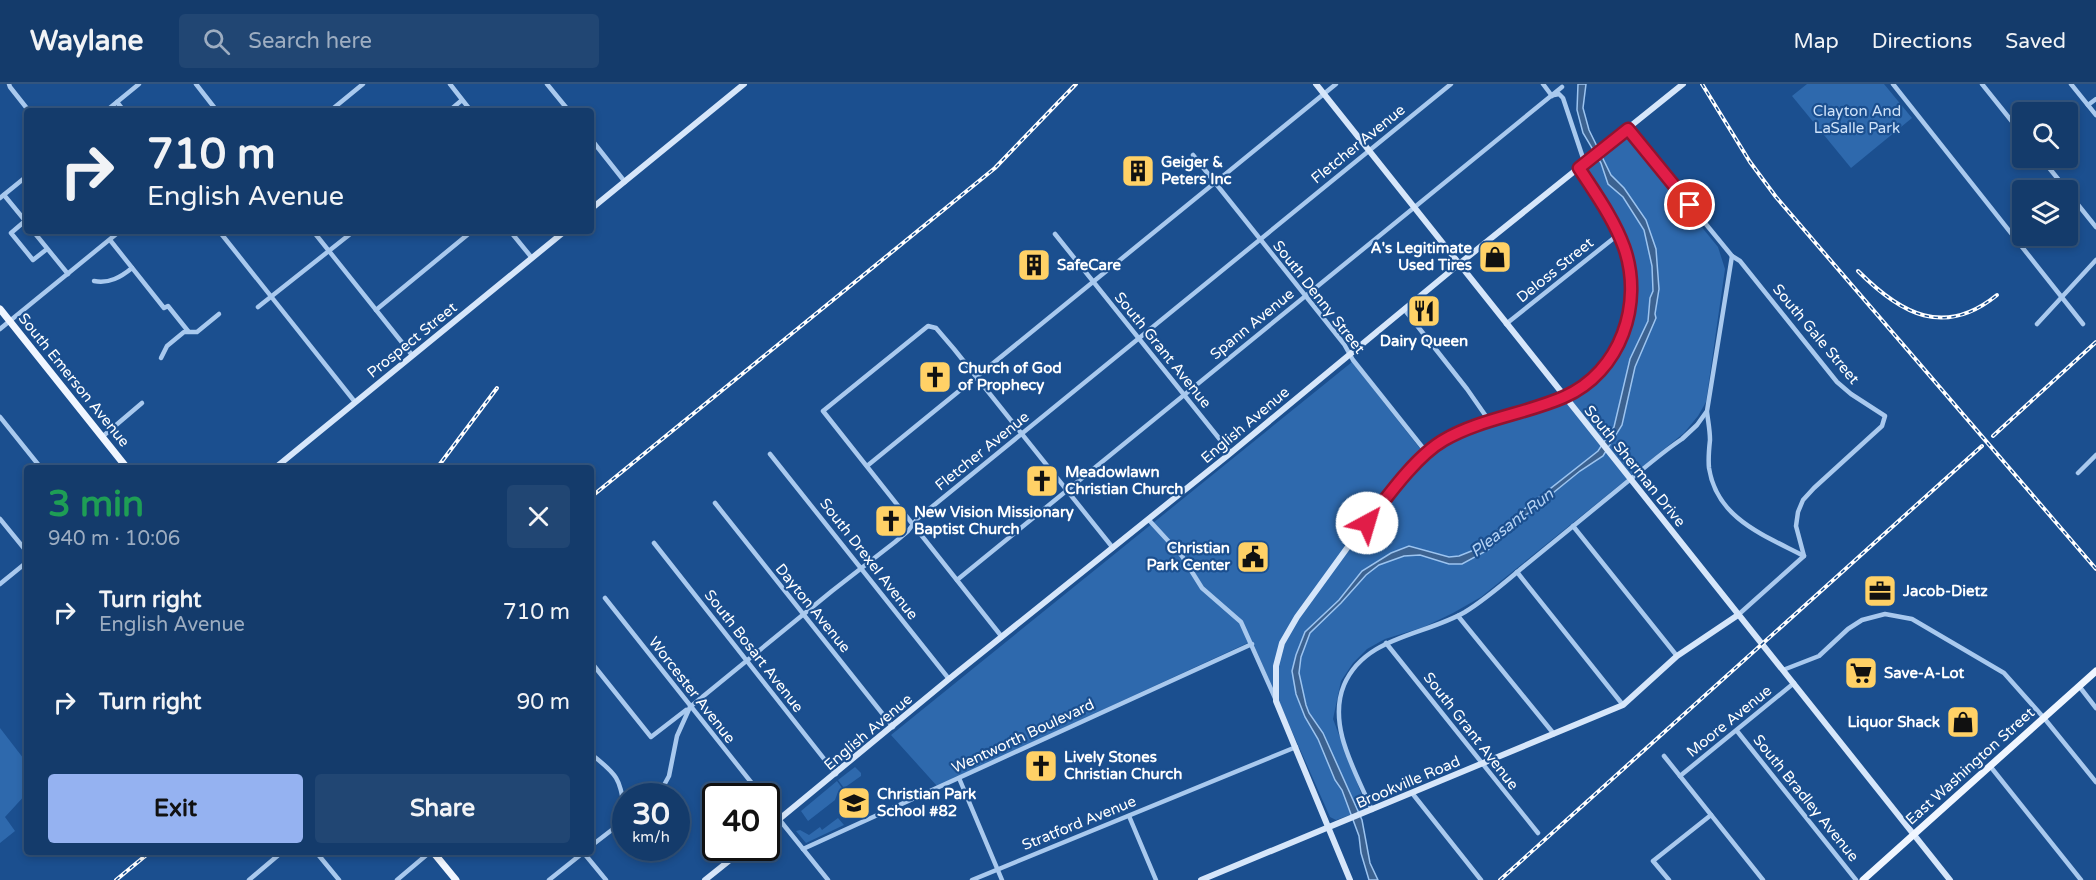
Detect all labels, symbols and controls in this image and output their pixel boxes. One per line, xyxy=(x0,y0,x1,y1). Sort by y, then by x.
search box xyxy=(179,14,599,68)
text: Waylane xyxy=(30,24,143,58)
icon: search xyxy=(200,25,233,58)
text: Search here xyxy=(248,28,372,54)
text: Map xyxy=(1793,29,1839,54)
text: Directions xyxy=(1872,29,1972,54)
text: Saved xyxy=(2005,29,2066,54)
street label: Fletcher Avenue xyxy=(1307,101,1409,187)
park label: Clayton And LaSalle Park xyxy=(1813,102,1901,137)
map controls xyxy=(2012,102,2078,246)
button: search xyxy=(2012,102,2078,168)
text: 710 m xyxy=(147,129,276,180)
icon: right xyxy=(48,132,126,210)
building icon: Geiger & Peters Inc xyxy=(1120,153,1156,189)
place label: Geiger & Peters Inc xyxy=(1161,153,1232,188)
pin xyxy=(1664,179,1715,230)
text: English Avenue xyxy=(147,180,344,213)
button: layers xyxy=(2012,180,2078,246)
icon: arrive xyxy=(1673,188,1706,221)
street label: Deloss Street xyxy=(1513,233,1597,306)
street label: South Denny Street xyxy=(1269,237,1369,357)
place label: A's Legitimate Used Tires xyxy=(1370,239,1472,274)
shop icon: A's Legitimate Used Tires xyxy=(1477,239,1513,275)
building icon: SafeCare xyxy=(1016,247,1052,283)
place label: SafeCare xyxy=(1057,256,1122,274)
street label: South Gale Street xyxy=(1769,280,1863,388)
street label: Spann Avenue xyxy=(1206,285,1298,363)
street label: South Grant Avenue xyxy=(1111,288,1215,412)
restaurant icon: Dairy Queen xyxy=(1406,293,1442,329)
street label: Prospect Street xyxy=(363,298,461,382)
street label: South Emerson Avenue xyxy=(15,310,133,450)
place label: Dairy Queen xyxy=(1380,332,1468,351)
church icon: Church of God of Prophecy xyxy=(917,359,953,395)
place label: Church of God of Prophecy xyxy=(958,359,1062,395)
street label: English Avenue xyxy=(1197,383,1293,467)
street label: South Sherman Drive xyxy=(1581,402,1689,530)
street label: Fletcher Avenue xyxy=(931,408,1033,494)
church icon: Meadowlawn Christian Church xyxy=(1024,463,1060,499)
place label: Meadowlawn Christian Church xyxy=(1065,463,1183,498)
text: 3 min xyxy=(48,483,144,526)
water label: Pleasant Run xyxy=(1466,484,1559,562)
button: close xyxy=(507,485,570,548)
position arrow xyxy=(1335,491,1399,555)
street label: South Drexel Avenue xyxy=(816,495,922,623)
church icon: New Vision Missionary Baptist Church xyxy=(873,503,909,539)
place label: New Vision Missionary Baptist Church xyxy=(914,503,1074,539)
text: 940 m · 10:06 xyxy=(48,527,180,551)
place label: Christian Park Center xyxy=(1147,539,1230,574)
public building icon: Christian Park Center xyxy=(1235,539,1271,575)
street label: Dayton Avenue xyxy=(772,560,854,656)
office icon: Jacob-Dietz xyxy=(1862,573,1898,609)
place label: Jacob-Dietz xyxy=(1902,582,1988,600)
street label: South Bosart Avenue xyxy=(701,586,807,716)
text: Turn right xyxy=(99,587,201,613)
icon: right xyxy=(48,596,81,629)
text: 710 m xyxy=(503,599,570,625)
text: English Avenue xyxy=(99,613,245,637)
street label: Worcester Avenue xyxy=(645,633,739,747)
supermarket icon: Save-A-Lot xyxy=(1843,655,1879,691)
place label: Save-A-Lot xyxy=(1884,664,1965,682)
street label: South Grant Avenue xyxy=(1420,669,1522,793)
street label: Moore Avenue xyxy=(1683,681,1775,761)
icon: right xyxy=(48,686,81,719)
text: Turn right xyxy=(99,689,201,715)
text: 90 m xyxy=(516,689,570,715)
street label: English Avenue xyxy=(820,690,916,774)
street label: Wentworth Boulevard xyxy=(949,695,1097,777)
street label: East Washington Street xyxy=(1902,703,2038,829)
shop icon: Liquor Shack xyxy=(1945,704,1981,740)
place label: Liquor Shack xyxy=(1847,713,1940,732)
street label: South Bradley Avenue xyxy=(1749,731,1863,865)
church icon: Lively Stones Christian Church xyxy=(1023,748,1059,784)
place label: Lively Stones Christian Church xyxy=(1064,748,1182,783)
street label: Brookville Road xyxy=(1353,752,1463,812)
button: Exit xyxy=(48,774,303,843)
button: Share xyxy=(315,774,570,843)
speed limit sign: 40 xyxy=(702,783,780,861)
school or university icon: Christian Park School #82 xyxy=(836,785,872,821)
place label: Christian Park School #82 xyxy=(877,785,976,820)
street label: Stratford Avenue xyxy=(1019,792,1139,854)
text: 30 xyxy=(632,796,670,833)
text: km/h xyxy=(632,828,670,846)

